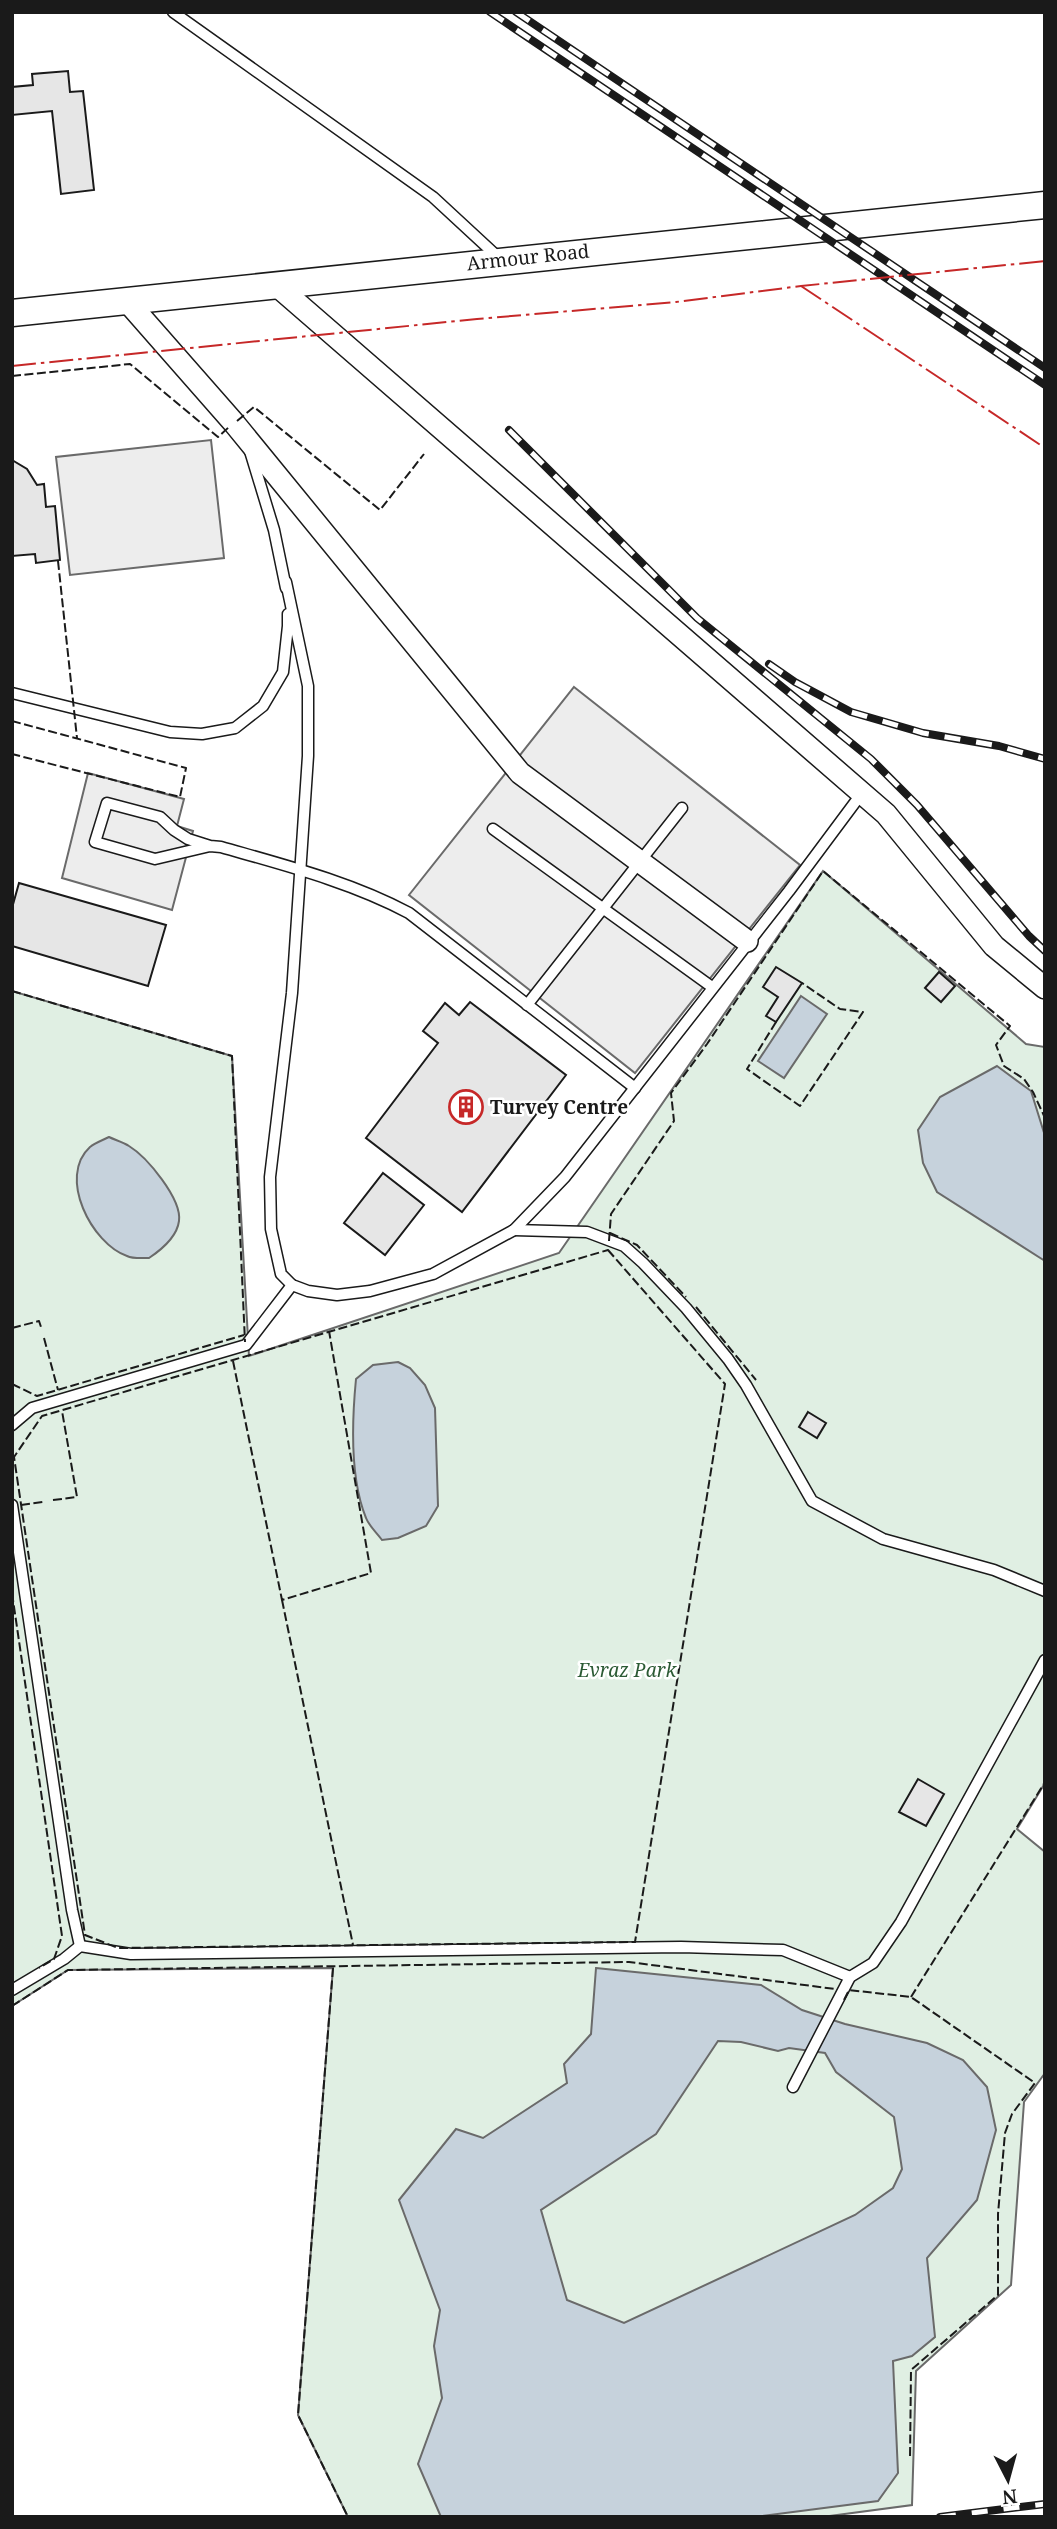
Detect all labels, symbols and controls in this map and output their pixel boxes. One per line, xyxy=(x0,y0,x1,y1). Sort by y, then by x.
street label: Armour Road xyxy=(465,238,591,276)
building icon: Turvey Centre xyxy=(447,1088,485,1126)
place label: Turvey Centre xyxy=(490,1094,628,1120)
park label: Evraz Park xyxy=(577,1657,678,1683)
north arrow xyxy=(973,2445,1043,2515)
text: N xyxy=(1001,2483,1019,2511)

